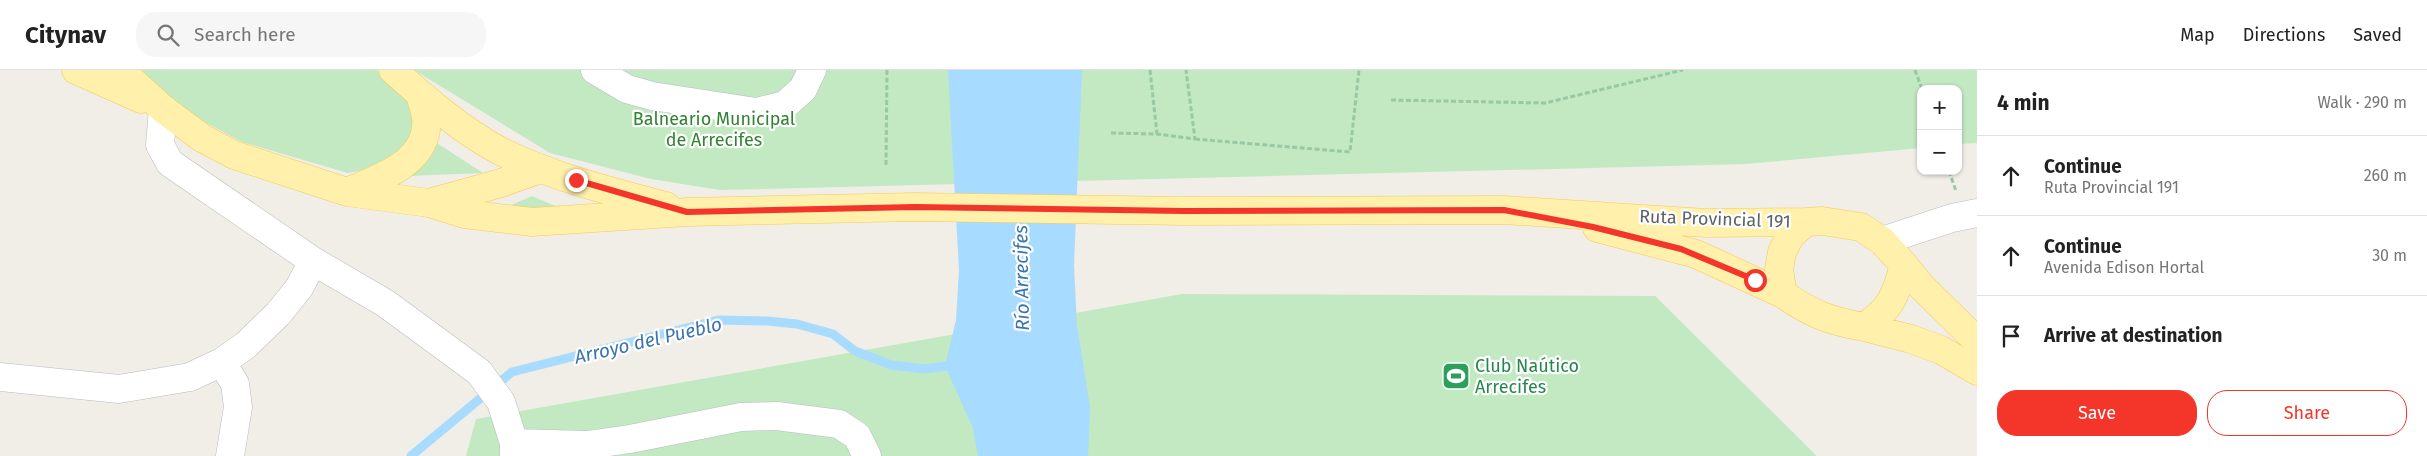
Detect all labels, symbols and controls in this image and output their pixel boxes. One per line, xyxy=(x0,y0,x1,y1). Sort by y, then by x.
search box xyxy=(136,12,486,57)
text: Citynav xyxy=(25,21,106,49)
icon: search xyxy=(154,21,182,49)
text: Search here xyxy=(194,23,296,46)
text: Map xyxy=(2180,24,2215,46)
text: Directions xyxy=(2243,24,2325,46)
text: Saved xyxy=(2353,24,2402,46)
map controls xyxy=(1917,85,1962,175)
button: + xyxy=(1917,85,1962,130)
text: 4 min xyxy=(1997,90,2050,116)
text: Walk · 290 m xyxy=(2317,93,2407,112)
park label: Balneario Municipal de Arrecifes xyxy=(633,108,795,151)
button: − xyxy=(1917,130,1962,175)
text: Continue xyxy=(2044,155,2122,178)
icon: ahead xyxy=(1997,162,2025,190)
text: 260 m xyxy=(2364,166,2407,185)
route end xyxy=(565,169,588,192)
text: Ruta Provincial 191 xyxy=(2044,178,2179,197)
street label: Ruta Provincial 191 xyxy=(1639,205,1791,233)
water label: Río Arrecifes xyxy=(1009,225,1034,331)
text: Continue xyxy=(2044,235,2122,258)
icon: ahead xyxy=(1997,242,2025,270)
text: 30 m xyxy=(2372,246,2407,265)
text: Avenida Edison Hortal xyxy=(2044,258,2204,277)
route start xyxy=(1744,269,1767,292)
water label: Arroyo del Pueblo xyxy=(571,312,724,369)
icon: arrive xyxy=(1997,322,2025,350)
text: Arrive at destination xyxy=(2044,324,2223,347)
place label: Club Naútico Arrecifes xyxy=(1475,355,1579,398)
sports icon: Club Naútico Arrecifes xyxy=(1441,361,1471,391)
button: Save xyxy=(1997,390,2197,436)
button: Share xyxy=(2207,390,2407,436)

